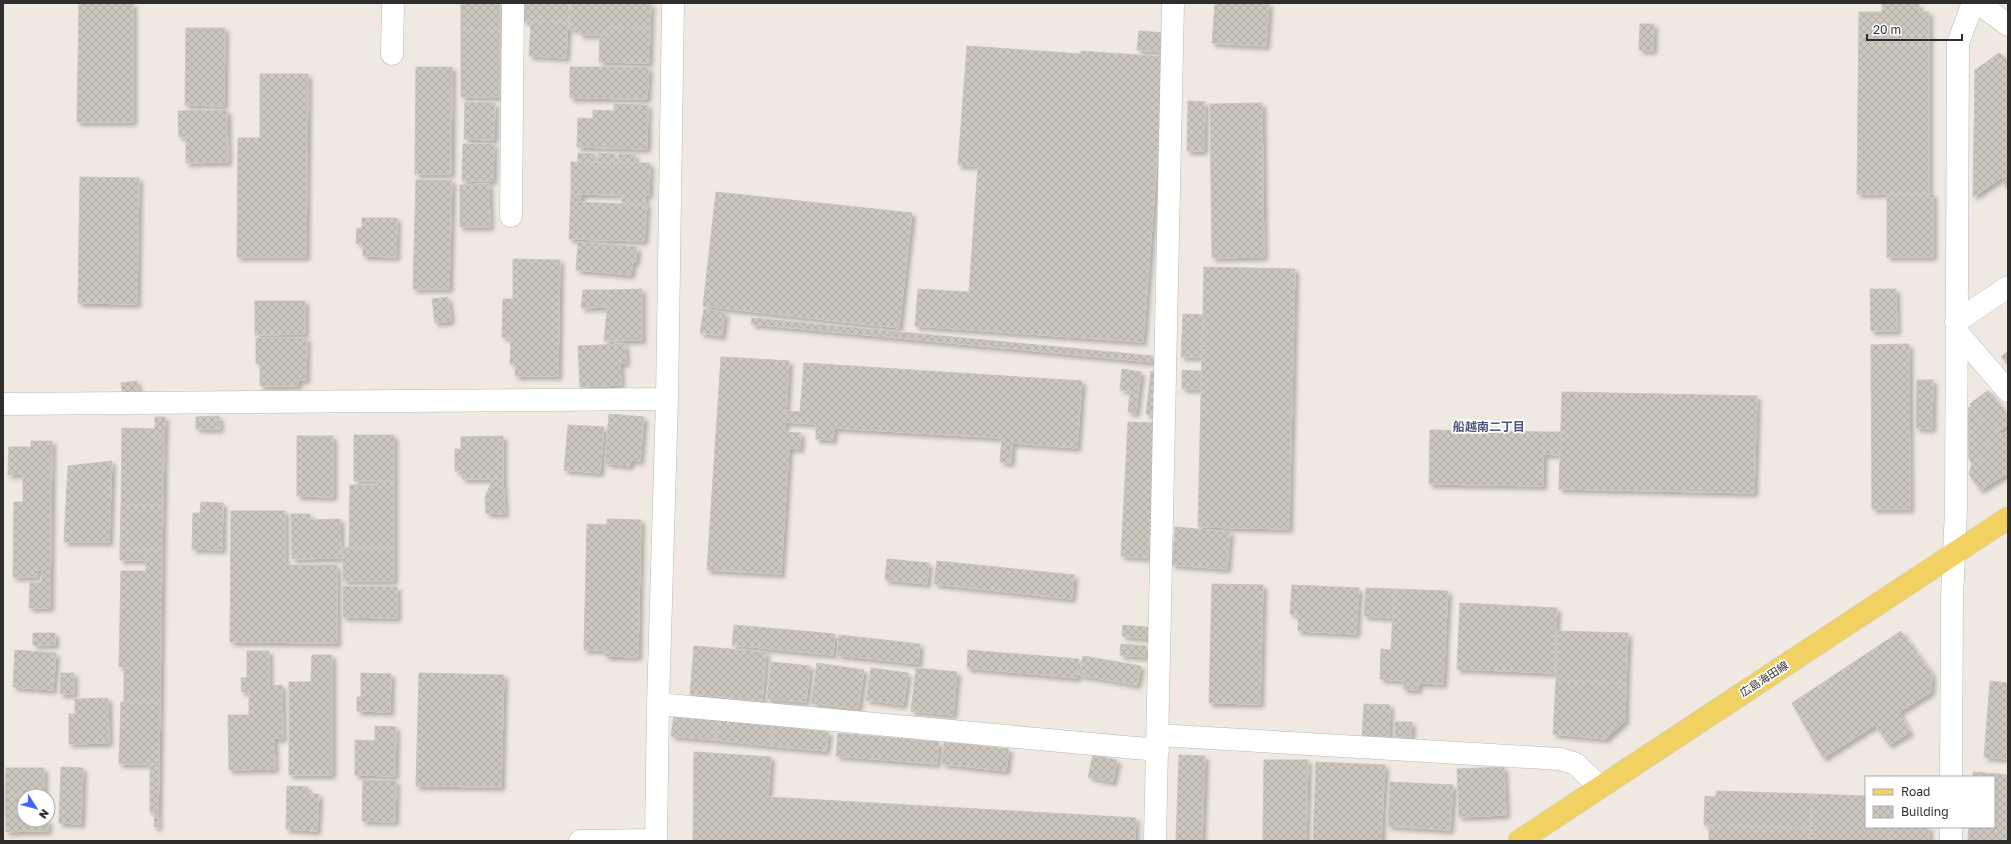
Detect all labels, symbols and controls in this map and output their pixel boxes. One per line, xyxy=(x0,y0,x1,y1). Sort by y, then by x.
scale bar xyxy=(1867,16,1962,42)
text: 20 m xyxy=(1873,22,1901,37)
district label: 船越南二丁目 xyxy=(1453,419,1525,434)
street label: 広島海田線 xyxy=(1737,658,1790,699)
legend xyxy=(1865,776,1995,828)
text: Road xyxy=(1901,784,1930,799)
north arrow xyxy=(16,788,56,828)
text: Building xyxy=(1901,804,1949,819)
text: N xyxy=(37,807,52,821)

